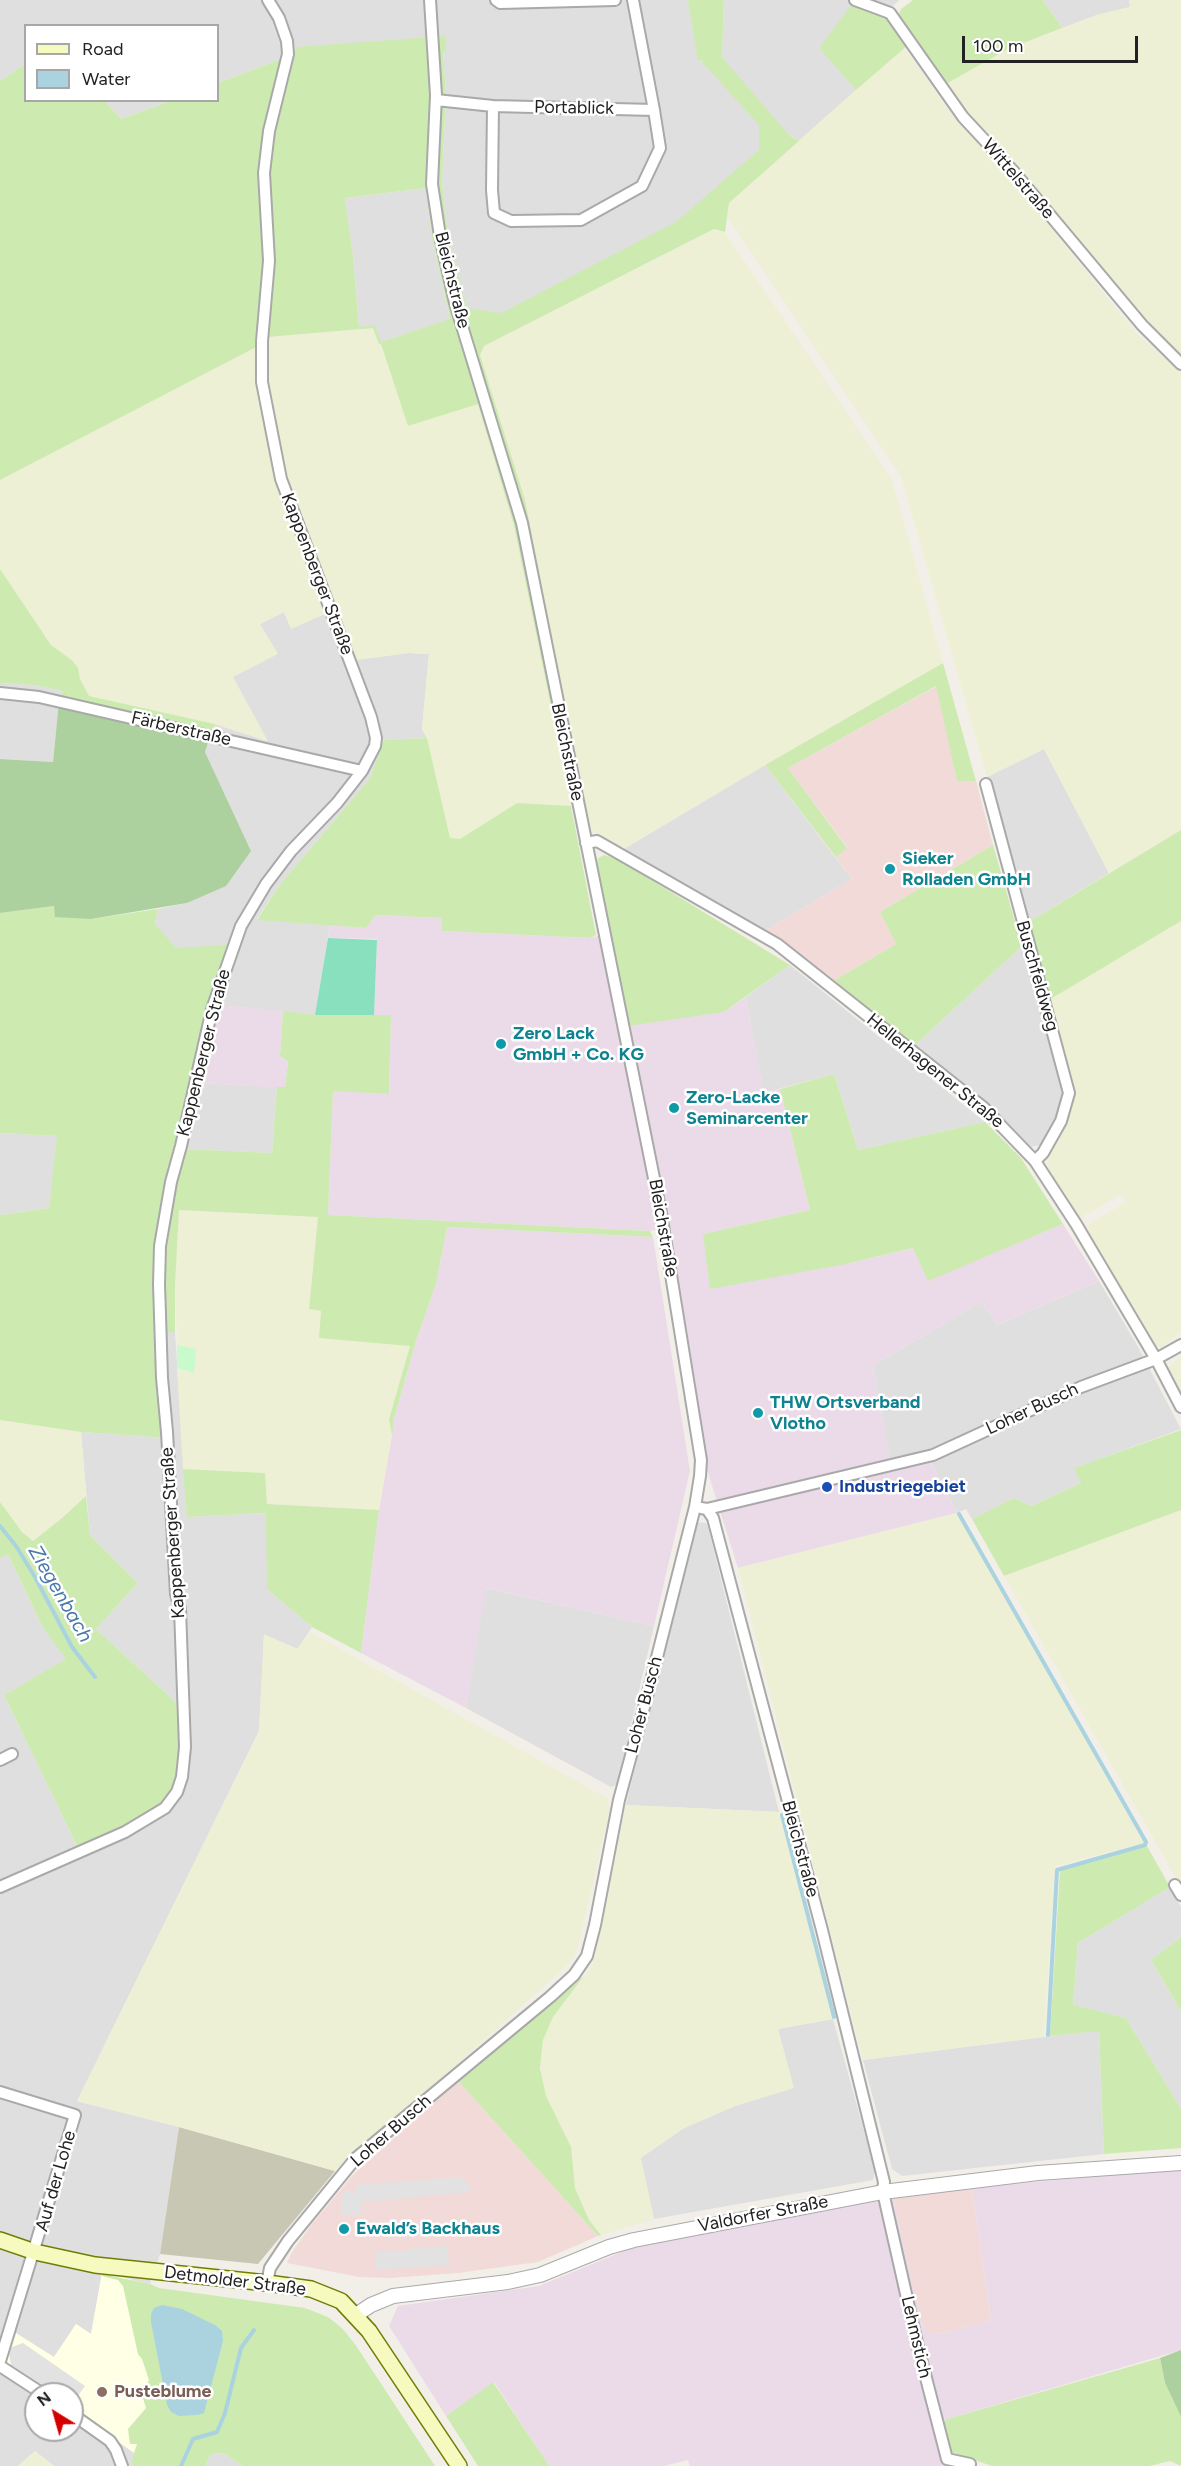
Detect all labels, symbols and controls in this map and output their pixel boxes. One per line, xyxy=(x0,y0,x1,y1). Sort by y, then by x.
legend xyxy=(24,24,219,102)
scale bar xyxy=(965,24,1140,62)
text: 100 m xyxy=(973,35,1023,57)
text: Road xyxy=(82,38,123,60)
text: Water xyxy=(82,68,130,90)
street label: Portablick xyxy=(534,97,614,119)
street label: Wittelstraße xyxy=(977,134,1059,224)
street label: Bleichstraße xyxy=(430,229,474,331)
street label: Kappenberger Straße xyxy=(276,490,358,658)
street label: Bleichstraße xyxy=(546,701,588,803)
street label: Färberstraße xyxy=(129,707,233,751)
place label: Sieker Rolladen GmbH xyxy=(902,848,1031,890)
marker: Sieker Rolladen GmbH xyxy=(883,862,897,876)
street label: Buschfeldweg xyxy=(1011,918,1063,1034)
street label: Kappenberger Straße xyxy=(173,967,235,1139)
street label: Hellerhagener Straße xyxy=(862,1009,1008,1133)
place label: Zero Lack GmbH + Co. KG xyxy=(513,1023,644,1066)
marker: Zero Lack GmbH + Co. KG xyxy=(494,1037,508,1051)
place label: Zero-Lacke Seminarcenter xyxy=(686,1087,808,1130)
marker: Zero-Lacke Seminarcenter xyxy=(667,1101,681,1115)
street label: Bleichstraße xyxy=(644,1177,682,1279)
street label: Loher Busch xyxy=(982,1378,1082,1440)
place label: THW Ortsverband Vlotho xyxy=(770,1392,920,1434)
marker: THW Ortsverband Vlotho xyxy=(751,1406,765,1420)
street label: Kappenberger Straße xyxy=(156,1447,190,1619)
place label: Industriegebiet xyxy=(839,1476,966,1498)
marker: Industriegebiet xyxy=(820,1480,834,1494)
water label: Ziegenbach xyxy=(23,1541,97,1647)
street label: Loher Busch xyxy=(621,1654,667,1756)
street label: Bleichstraße xyxy=(777,1798,823,1900)
street label: Loher Busch xyxy=(346,2090,436,2172)
street label: Auf der Lohe xyxy=(31,2128,81,2234)
street label: Valdorfer Straße xyxy=(696,2191,830,2237)
place label: Ewald’s Backhaus xyxy=(356,2218,500,2240)
marker: Ewald’s Backhaus xyxy=(337,2222,351,2236)
street label: Detmolder Straße xyxy=(163,2262,307,2300)
street label: Lehmstich xyxy=(896,2294,936,2380)
place label: Pusteblume xyxy=(114,2381,212,2403)
north arrow xyxy=(24,2382,84,2442)
marker: Pusteblume xyxy=(95,2385,109,2399)
text: N xyxy=(33,2388,55,2410)

